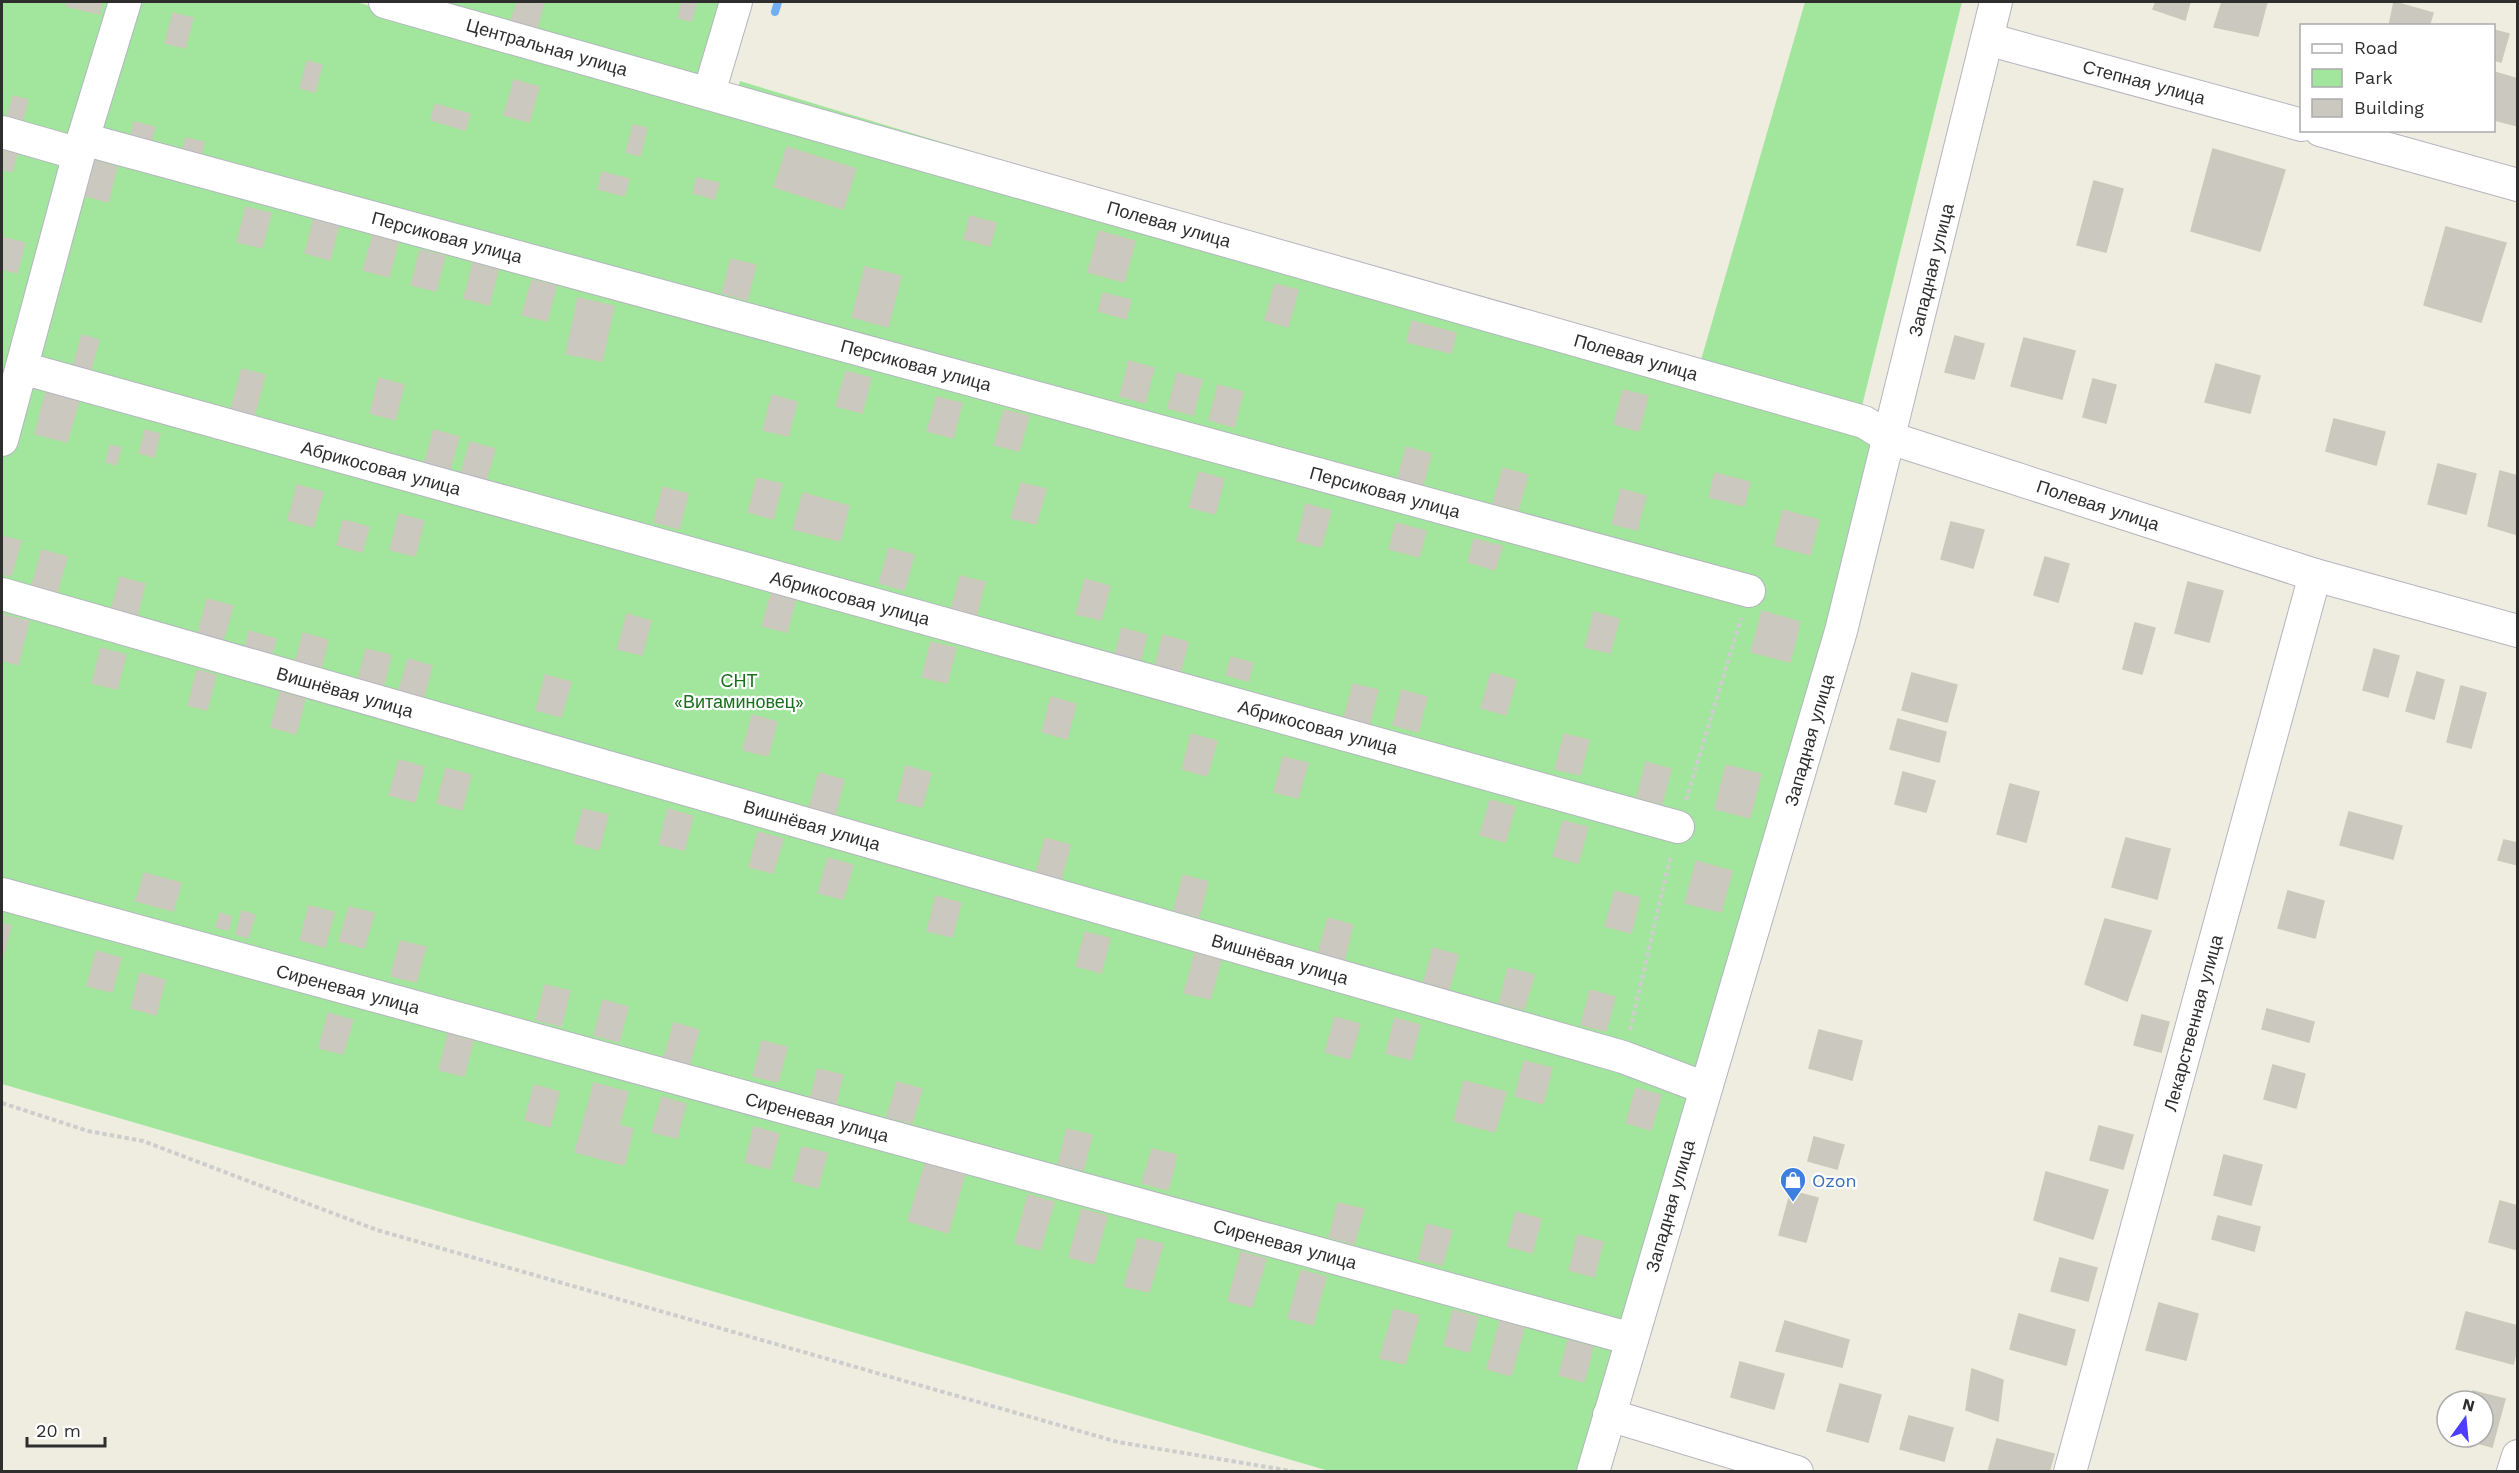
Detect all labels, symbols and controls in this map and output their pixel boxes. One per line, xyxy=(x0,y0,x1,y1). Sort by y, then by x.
street label: Центральная улица xyxy=(464,14,631,80)
legend xyxy=(2300,24,2495,132)
text: Road xyxy=(2354,37,2398,58)
street label: Степная улица xyxy=(2080,56,2209,109)
text: Park xyxy=(2354,67,2393,88)
text: Building xyxy=(2354,97,2424,118)
street label: Полевая улица xyxy=(1105,196,1234,252)
street label: Западная улица xyxy=(1904,200,1958,339)
street label: Персиковая улица xyxy=(369,207,525,267)
street label: Полевая улица xyxy=(1572,329,1701,385)
street label: Персиковая улица xyxy=(838,335,994,395)
street label: Абрикосовая улица xyxy=(299,437,464,500)
street label: Персиковая улица xyxy=(1307,462,1463,522)
street label: Полевая улица xyxy=(2034,475,2163,535)
street label: Абрикосовая улица xyxy=(768,567,933,630)
street label: Вишнёвая улица xyxy=(274,662,417,722)
park label: СНТ «Витаминовец» xyxy=(674,670,804,712)
street label: Западная улица xyxy=(1780,671,1838,808)
street label: Абрикосовая улица xyxy=(1236,696,1401,759)
street label: Вишнёвая улица xyxy=(741,795,884,855)
street label: Вишнёвая улица xyxy=(1209,929,1352,989)
street label: Лекарственная улица xyxy=(2159,931,2227,1114)
street label: Сиреневая улица xyxy=(274,960,423,1019)
street label: Сиреневая улица xyxy=(743,1088,892,1147)
street label: Западная улица xyxy=(1641,1137,1699,1274)
shop icon: Ozon xyxy=(1778,1165,1808,1203)
place label: Ozon xyxy=(1812,1170,1857,1191)
street label: Сиреневая улица xyxy=(1211,1215,1360,1274)
north arrow xyxy=(2435,1389,2495,1449)
text: N xyxy=(2461,1394,2477,1416)
scale bar xyxy=(27,1410,105,1448)
text: 20 m xyxy=(36,1420,81,1441)

